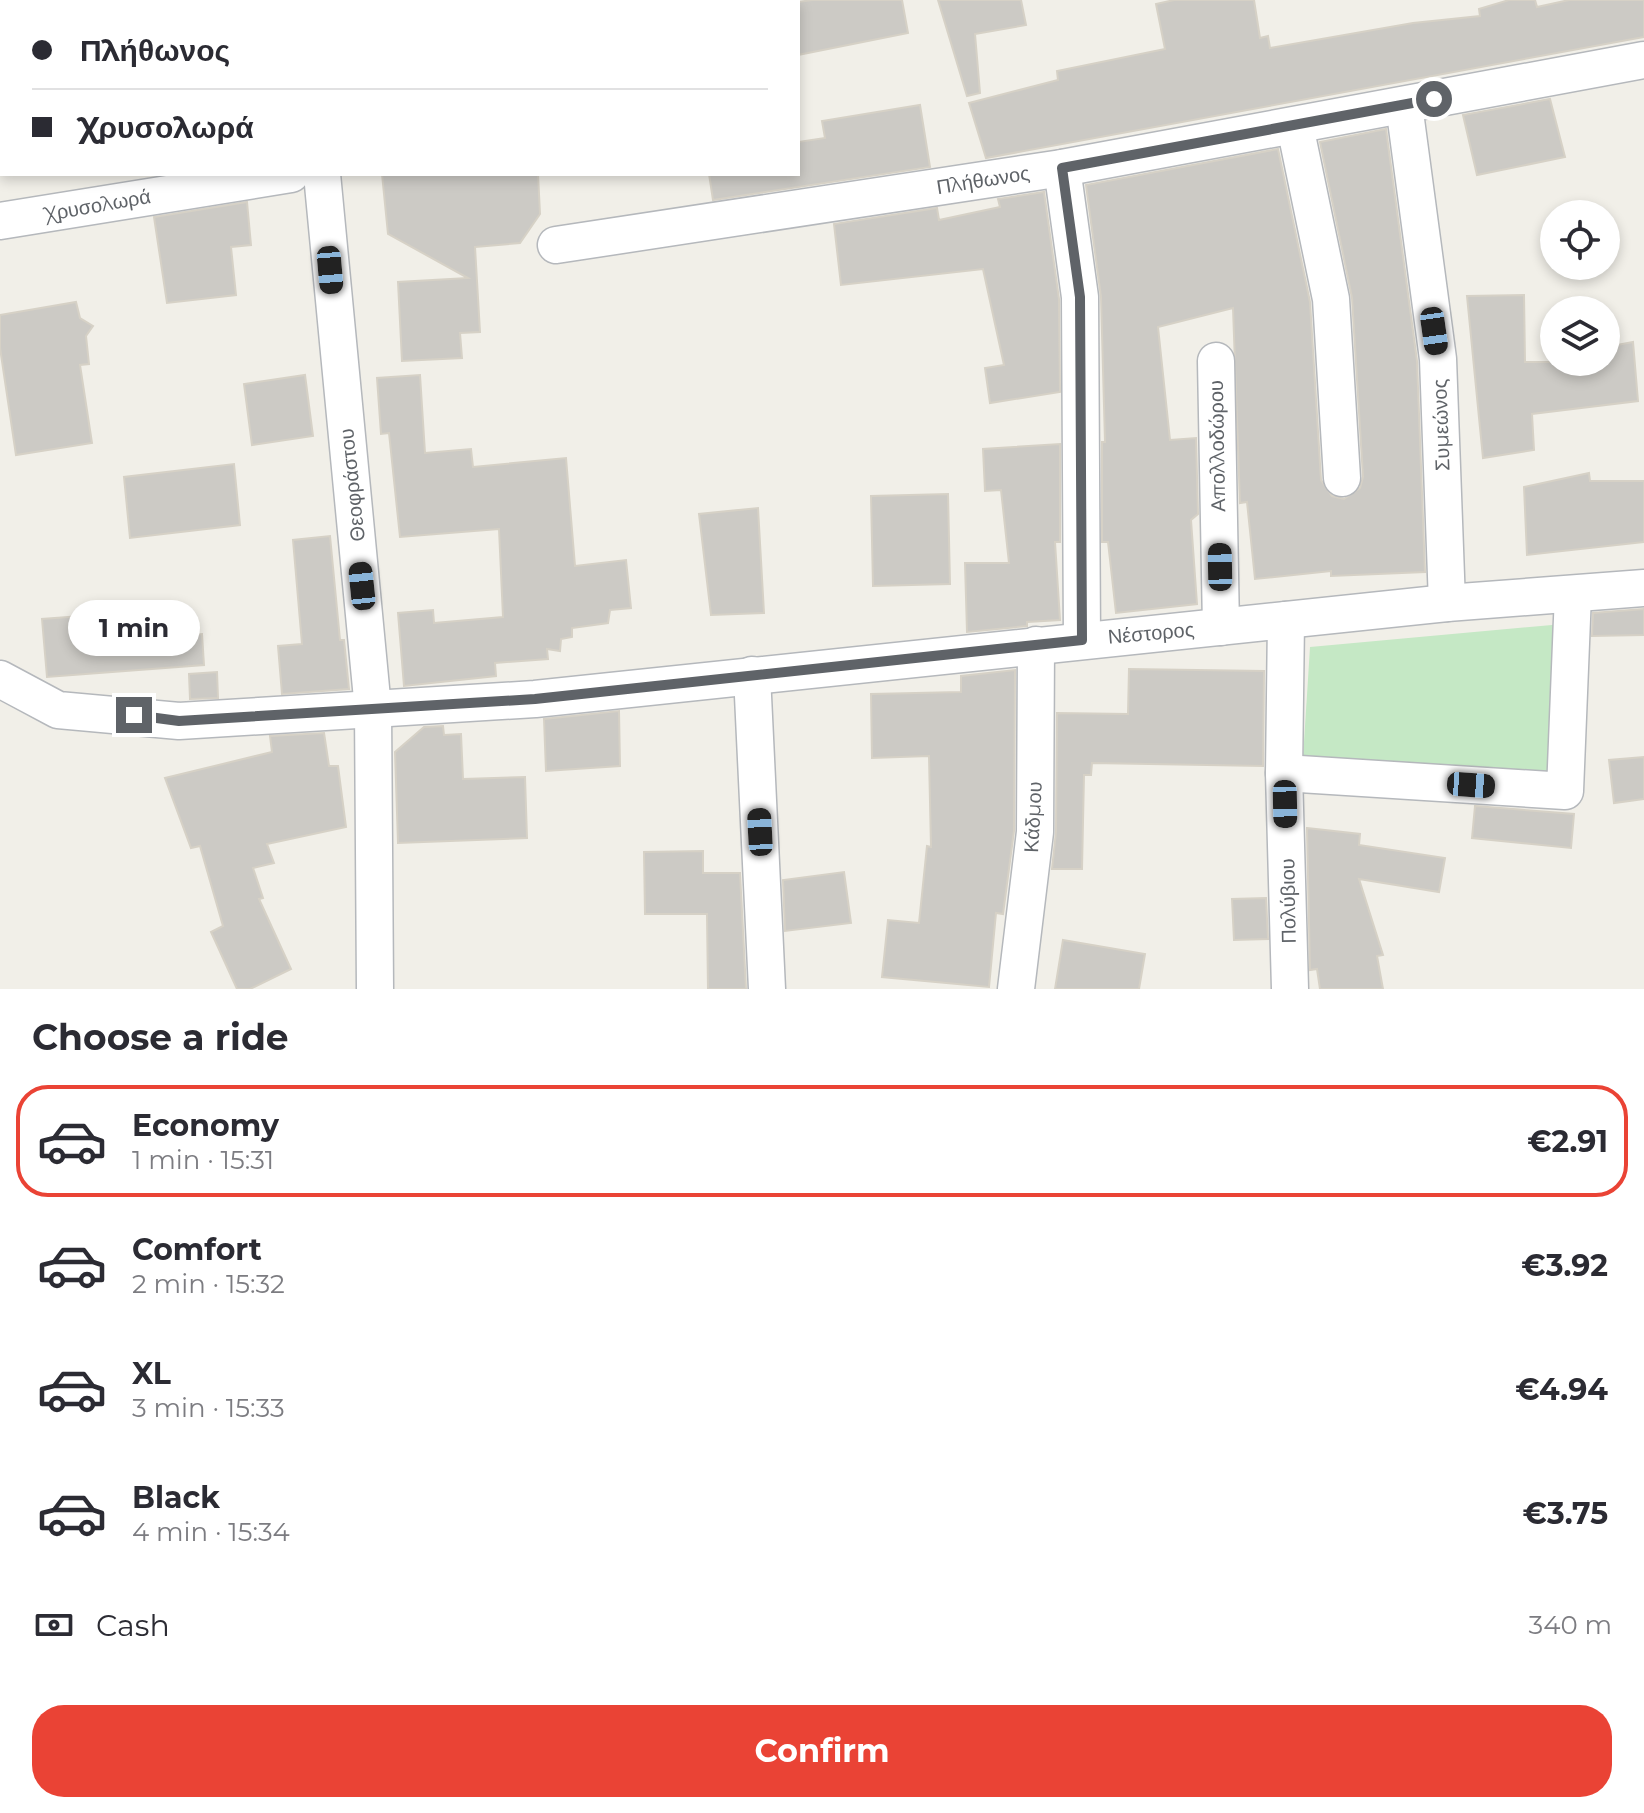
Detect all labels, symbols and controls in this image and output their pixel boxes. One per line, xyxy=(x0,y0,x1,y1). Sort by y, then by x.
text: Πλήθωνος xyxy=(80,32,230,69)
route start xyxy=(1416,81,1452,117)
text: Χρυσολωρά xyxy=(80,109,254,146)
street label: Πλήθωνος xyxy=(935,161,1032,199)
street label: Χρυσολωρά xyxy=(41,184,152,227)
map controls xyxy=(1540,200,1620,376)
button: locate xyxy=(1540,200,1620,280)
car xyxy=(316,245,344,295)
button: layers xyxy=(1540,296,1620,376)
car xyxy=(1419,306,1449,356)
street label: Συμεώνος xyxy=(1427,378,1455,471)
street label: Απολλοδώρου xyxy=(1204,380,1230,512)
street label: Θεοφράστου xyxy=(334,427,370,543)
car xyxy=(1208,543,1232,591)
car xyxy=(348,561,376,611)
callout: 1 min xyxy=(68,599,200,655)
text: 1 min xyxy=(99,612,169,644)
street label: Νέστορος xyxy=(1107,617,1196,649)
route end xyxy=(116,697,152,733)
car xyxy=(1446,771,1496,799)
car xyxy=(1273,780,1297,828)
street label: Κάδμου xyxy=(1019,781,1047,853)
car xyxy=(747,807,773,857)
street label: Πολύβιου xyxy=(1275,858,1301,944)
text: Choose a ride xyxy=(32,1015,289,1059)
icon: car xyxy=(36,1105,108,1177)
text: Economy xyxy=(132,1107,279,1144)
text: €2.91 xyxy=(1527,1123,1608,1160)
text: 1 min · 15:31 xyxy=(132,1144,274,1176)
icon: car xyxy=(36,1229,108,1301)
text: Comfort xyxy=(132,1231,262,1268)
text: €3.92 xyxy=(1521,1247,1608,1284)
text: 2 min · 15:32 xyxy=(132,1268,285,1300)
icon: car xyxy=(36,1353,108,1425)
text: XL xyxy=(132,1355,171,1392)
text: €4.94 xyxy=(1515,1371,1608,1408)
text: 3 min · 15:33 xyxy=(132,1392,285,1424)
icon: car xyxy=(36,1477,108,1549)
text: Black xyxy=(132,1479,220,1516)
text: €3.75 xyxy=(1523,1495,1608,1532)
text: 4 min · 15:34 xyxy=(132,1516,290,1548)
icon: cash xyxy=(32,1603,76,1647)
text: Cash xyxy=(96,1607,170,1644)
text: 340 m xyxy=(1529,1609,1612,1641)
button: Confirm xyxy=(32,1705,1612,1797)

